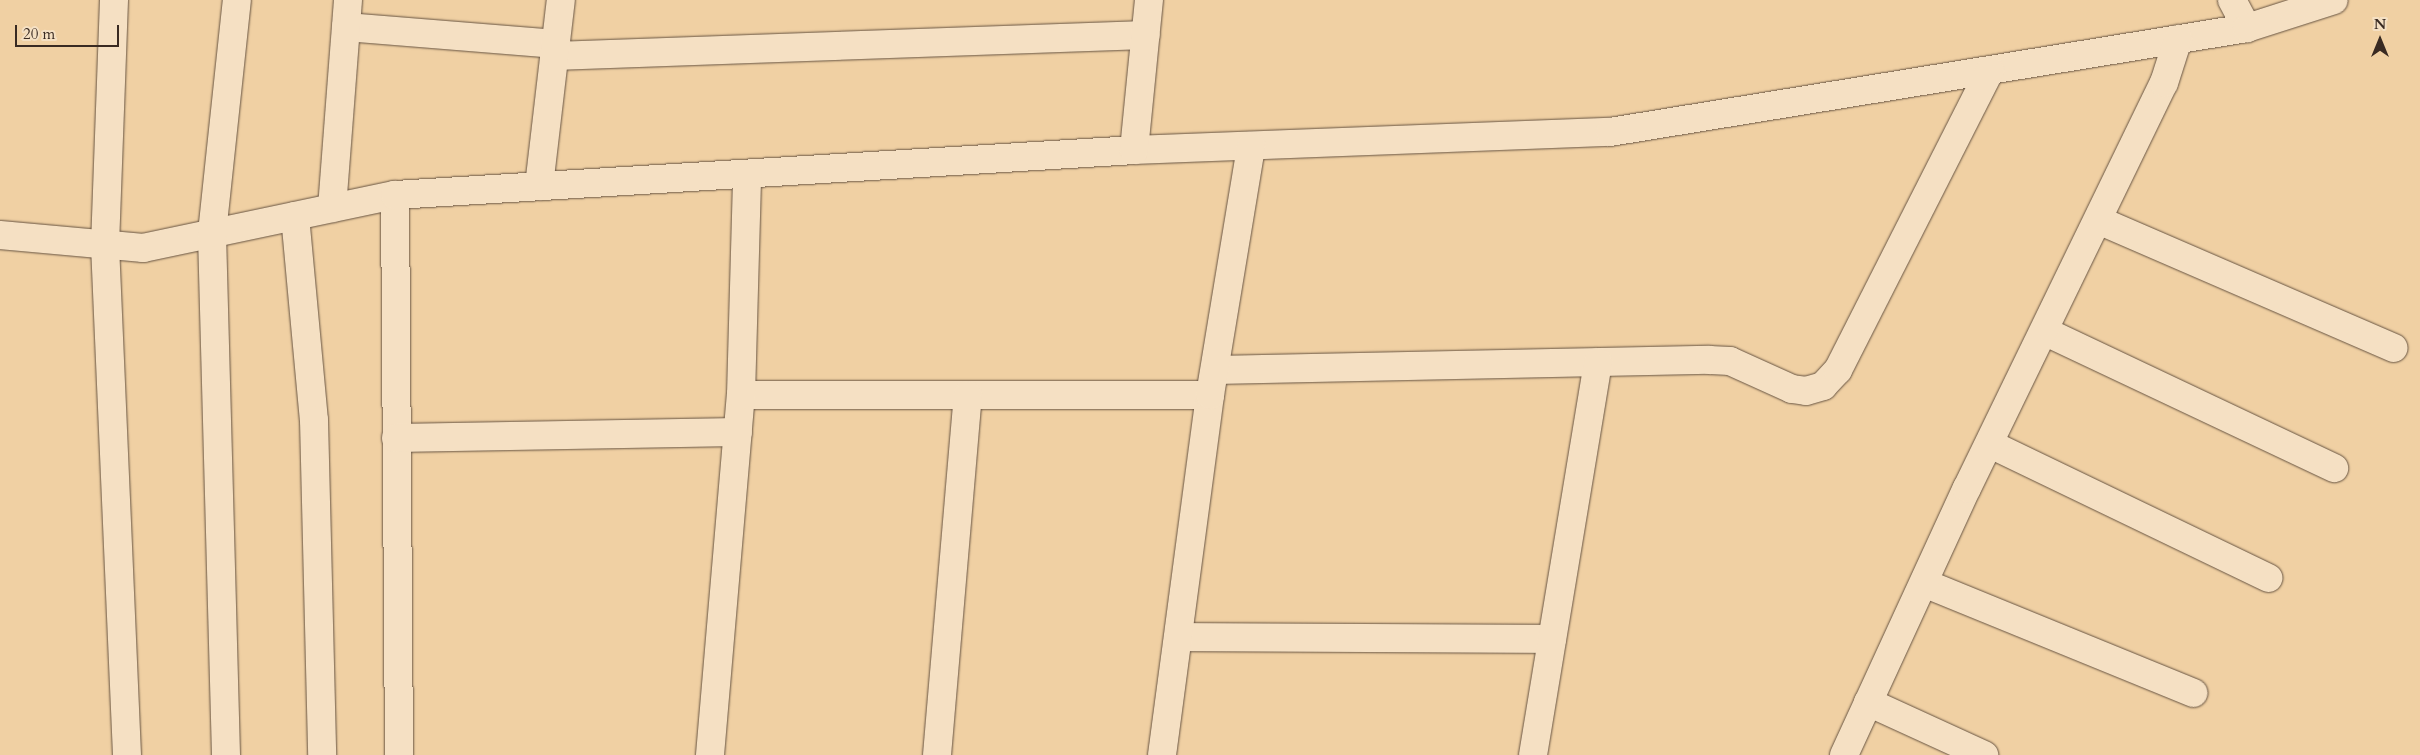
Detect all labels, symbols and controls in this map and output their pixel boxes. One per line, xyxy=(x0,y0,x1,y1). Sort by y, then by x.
scale bar xyxy=(18,15,121,47)
north arrow xyxy=(2355,15,2405,65)
text: N xyxy=(2374,15,2386,34)
text: 20 m xyxy=(23,24,55,44)

